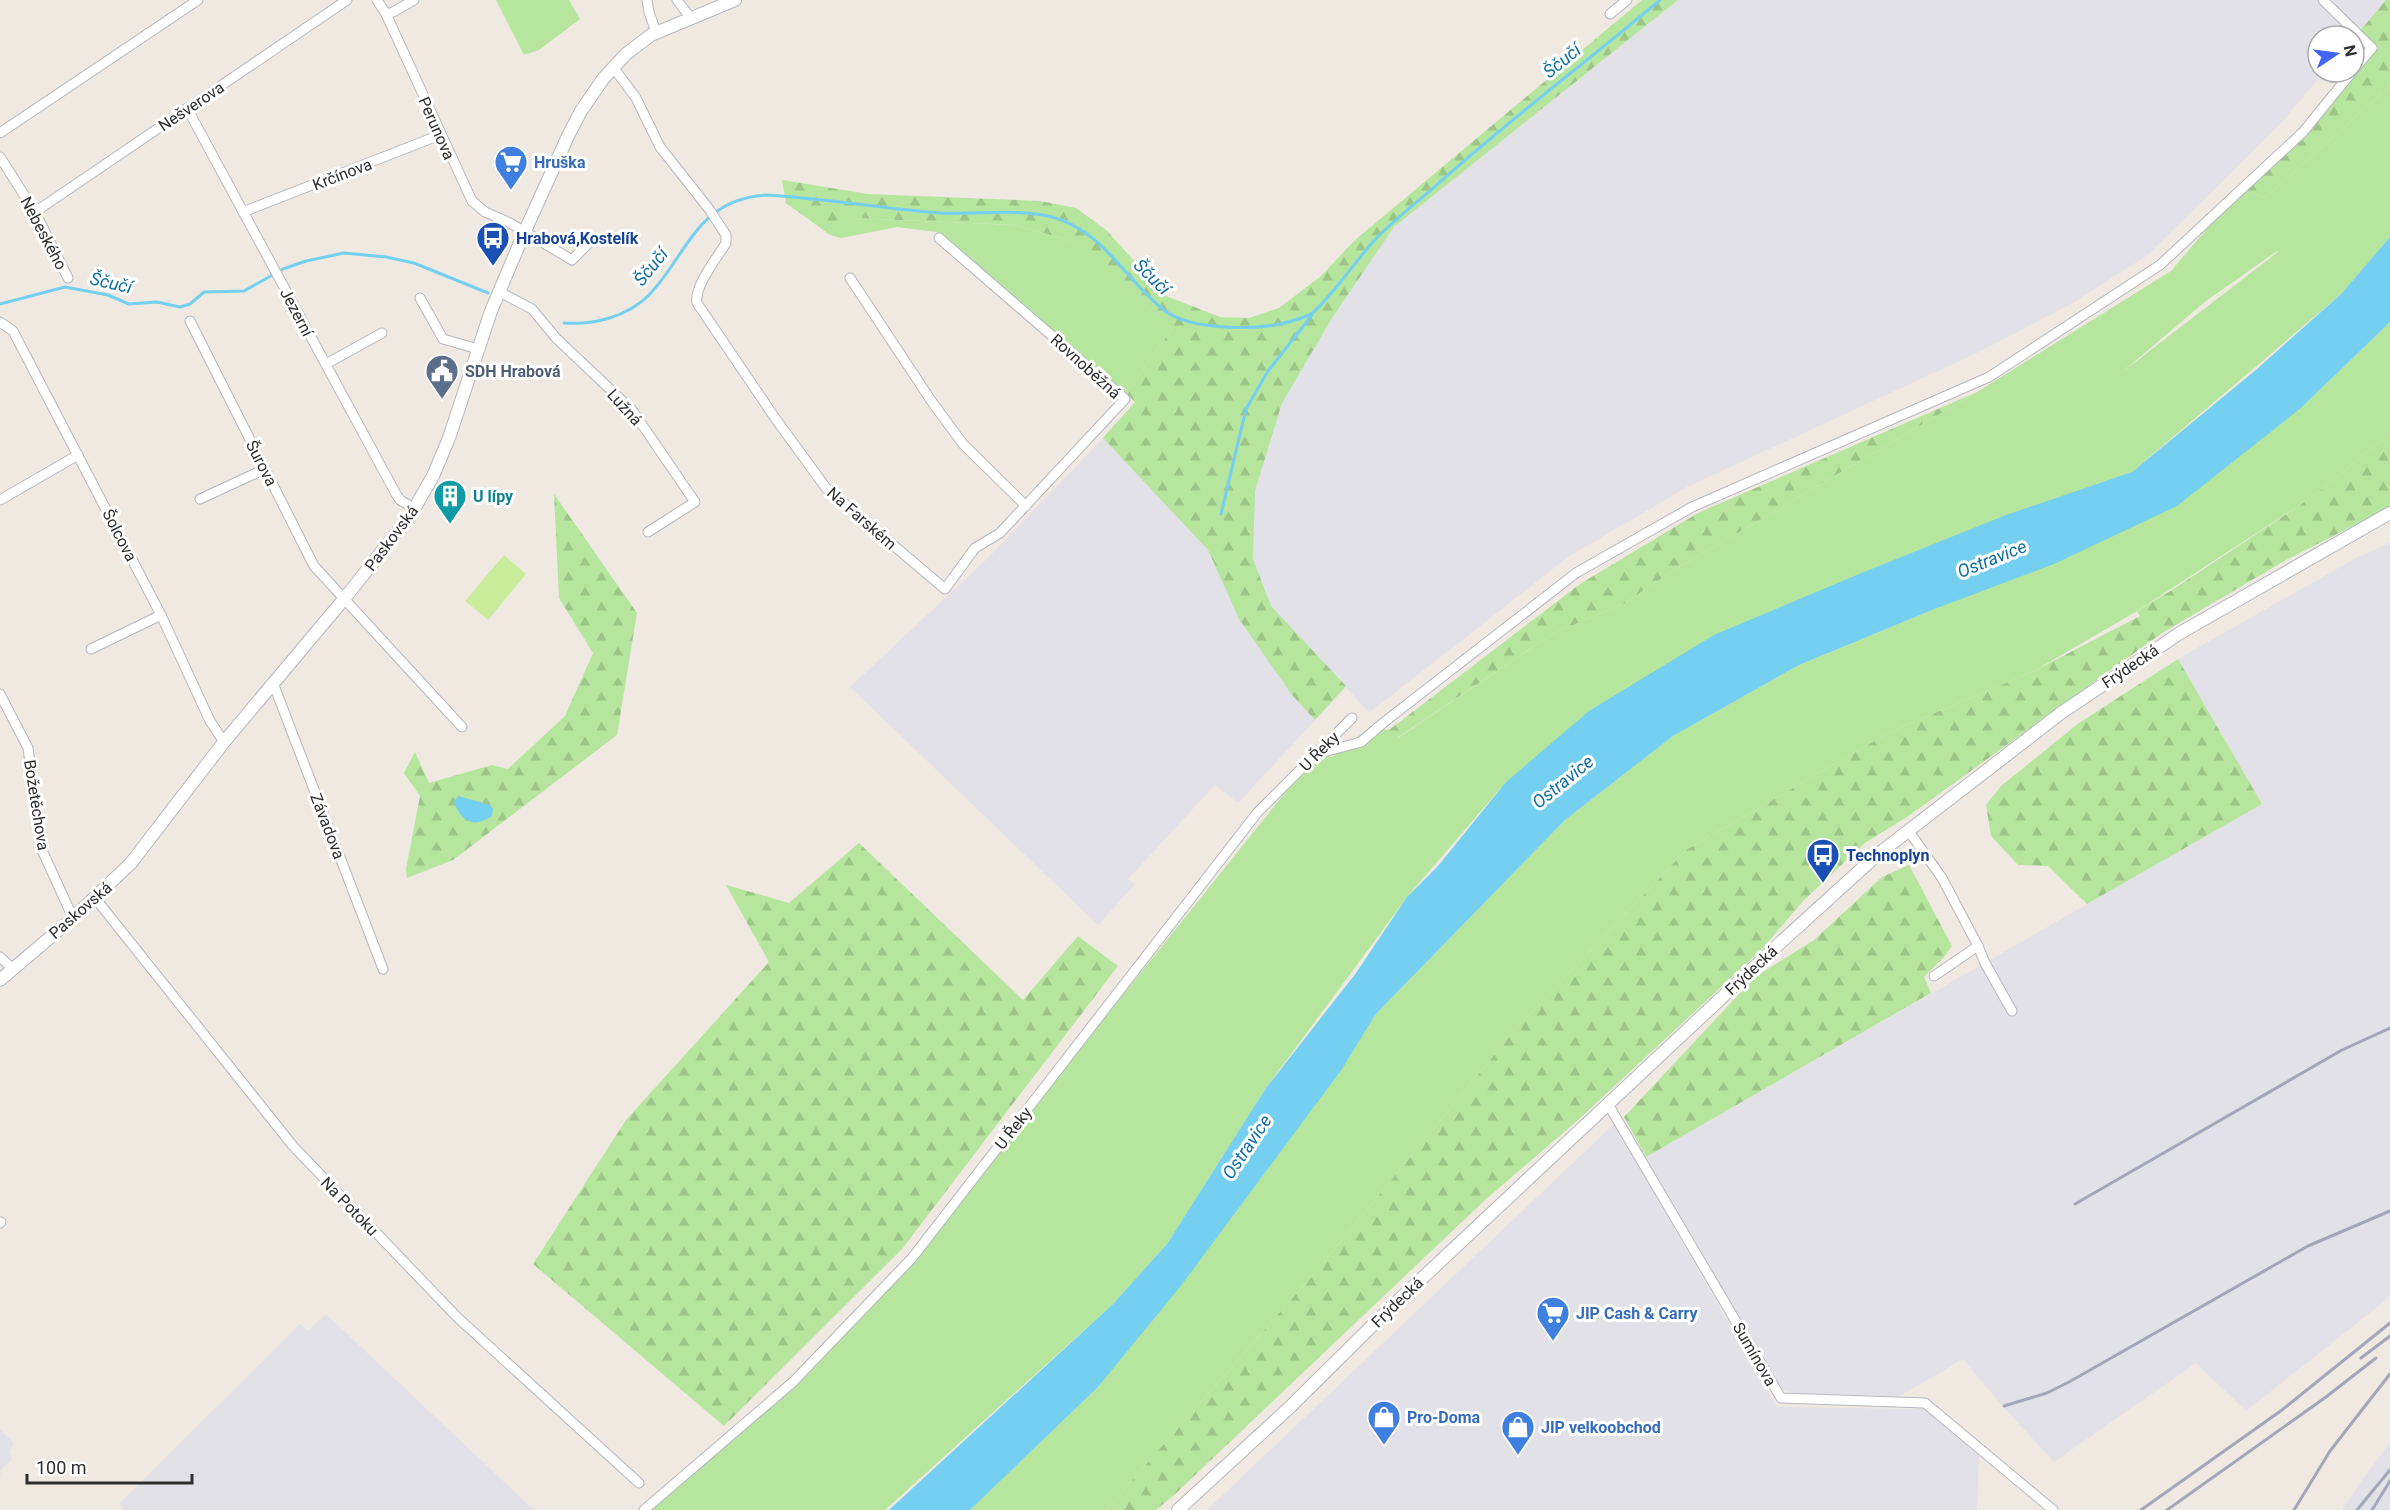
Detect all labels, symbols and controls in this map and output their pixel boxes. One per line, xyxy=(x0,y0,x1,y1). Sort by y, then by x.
north arrow xyxy=(2306,24,2366,84)
water label: Ščučí xyxy=(1539,37,1587,82)
text: N xyxy=(2340,43,2361,58)
street label: Nešverova xyxy=(155,78,228,135)
street label: Perunova xyxy=(414,94,459,163)
supermarket icon: Hruška xyxy=(493,144,529,191)
place label: Hruška xyxy=(534,153,586,172)
street label: Krčínova xyxy=(310,155,374,194)
street label: Nebeského xyxy=(16,193,71,273)
bus stop icon: Hrabová,Kostelík xyxy=(475,220,511,267)
place label: Hrabová,Kostelík xyxy=(516,229,639,248)
water label: Ščučí xyxy=(629,241,674,290)
water label: Ščučí xyxy=(1130,254,1177,301)
water label: Ščučí xyxy=(88,267,137,298)
street label: Jezerní xyxy=(276,285,318,340)
street label: Rovnoběžná xyxy=(1047,330,1125,403)
public building icon: SDH Hrabová xyxy=(424,353,460,400)
place label: SDH Hrabová xyxy=(465,362,561,381)
street label: Lužná xyxy=(603,385,646,430)
street label: Šurova xyxy=(242,437,282,489)
building icon: U lípy xyxy=(432,478,468,525)
street label: Na Farském xyxy=(823,483,900,554)
place label: U lípy xyxy=(473,487,514,506)
street label: Paskovská xyxy=(361,502,422,575)
street label: Šolcova xyxy=(98,505,142,565)
water label: Ostravice xyxy=(1954,535,2029,582)
street label: Frýdecká xyxy=(2098,641,2162,692)
street label: U Řeky xyxy=(1296,727,1343,775)
water label: Ostravice xyxy=(1528,751,1598,813)
street label: Božetěchova xyxy=(20,758,53,852)
street label: Závadova xyxy=(306,791,349,862)
bus stop icon: Technoplyn xyxy=(1805,837,1841,884)
place label: Technoplyn xyxy=(1846,846,1929,865)
street label: Paskovská xyxy=(45,878,116,943)
street label: Frýdecká xyxy=(1721,941,1781,999)
street label: U Řeky xyxy=(991,1103,1036,1153)
water label: Ostravice xyxy=(1218,1111,1276,1183)
street label: Na Potoku xyxy=(317,1173,382,1240)
street label: Frýdecká xyxy=(1368,1273,1427,1332)
supermarket icon: JIP Cash & Carry xyxy=(1535,1295,1571,1342)
place label: JIP Cash & Carry xyxy=(1576,1304,1698,1323)
street label: Sumínova xyxy=(1729,1319,1780,1390)
shop icon: Pro-Doma xyxy=(1366,1399,1402,1446)
place label: Pro-Doma xyxy=(1407,1408,1481,1427)
shop icon: JIP velkoobchod xyxy=(1500,1409,1536,1456)
place label: JIP velkoobchod xyxy=(1541,1418,1661,1437)
scale bar xyxy=(27,1447,192,1485)
text: 100 m xyxy=(36,1457,87,1478)

